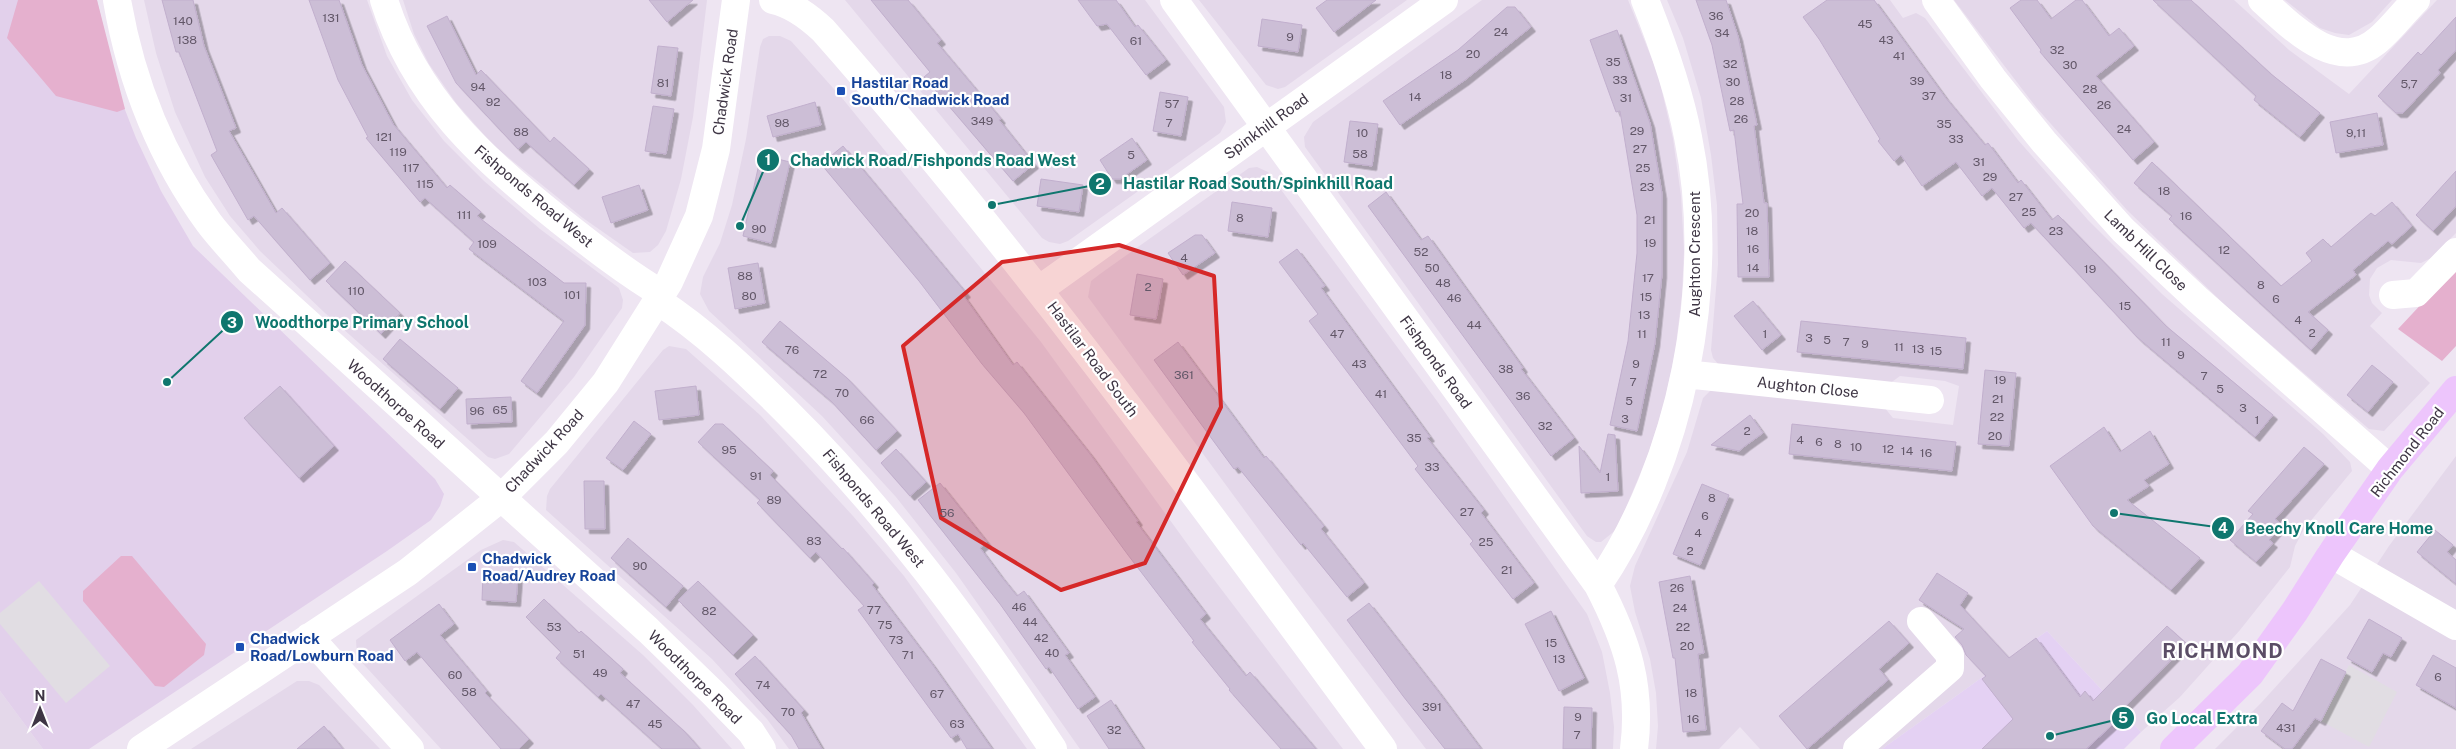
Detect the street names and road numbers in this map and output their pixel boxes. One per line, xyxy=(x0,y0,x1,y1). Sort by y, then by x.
street label: Chadwick Road xyxy=(709,28,741,136)
street label: Spinkhill Road xyxy=(1220,90,1312,162)
street label: Fishponds Road West xyxy=(471,142,597,251)
street label: Aughton Crescent xyxy=(1686,191,1703,317)
street label: Lamb Hill Close xyxy=(2101,206,2191,294)
street label: Hastilar Road South xyxy=(1044,298,1142,420)
street label: Fishponds Road xyxy=(1397,312,1475,412)
street label: Woodthorpe Road xyxy=(344,356,448,452)
street label: Aughton Close xyxy=(1756,373,1860,401)
street label: Richmond Road xyxy=(2367,404,2447,500)
street label: Chadwick Road xyxy=(501,406,587,496)
street label: Fishponds Road West xyxy=(820,445,929,571)
street label: Woodthorpe Road xyxy=(645,627,745,727)

